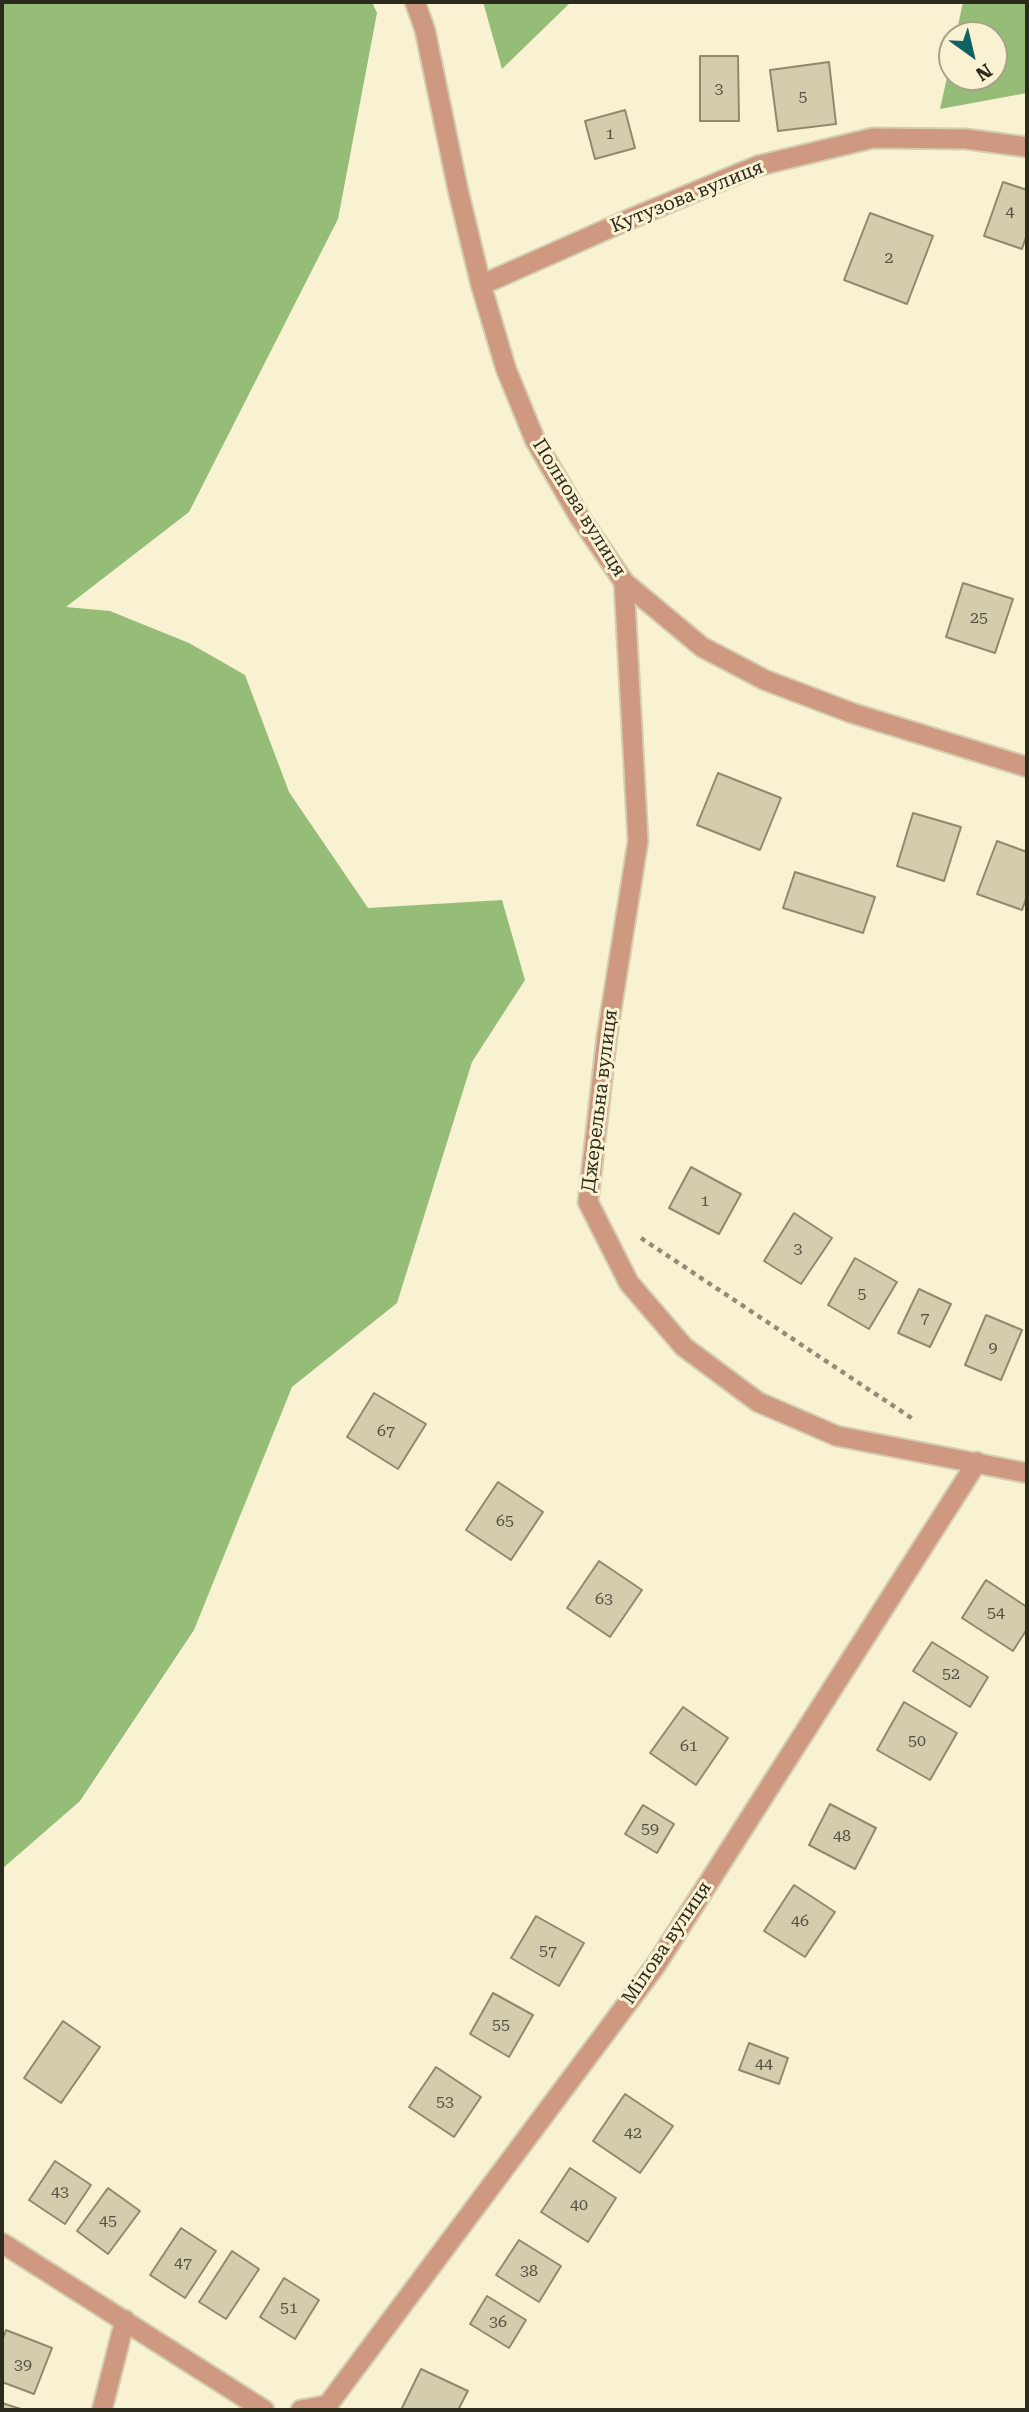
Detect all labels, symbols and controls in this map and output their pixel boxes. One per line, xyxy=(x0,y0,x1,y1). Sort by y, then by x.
north arrow xyxy=(938,21,1008,91)
text: N xyxy=(971,59,996,86)
house number: 3 xyxy=(715,79,723,99)
house number: 5 xyxy=(799,87,807,107)
house number: 1 xyxy=(606,124,614,144)
street label: Кутузова вулиця xyxy=(607,156,767,238)
house number: 4 xyxy=(1006,202,1014,222)
house number: 2 xyxy=(885,248,893,268)
street label: Полнова вулиця xyxy=(527,435,631,581)
house number: 25 xyxy=(970,608,988,628)
street label: Джерельна вулиця xyxy=(577,1008,623,1194)
house number: 1 xyxy=(701,1191,709,1211)
house number: 3 xyxy=(794,1239,802,1259)
house number: 5 xyxy=(858,1284,866,1304)
house number: 7 xyxy=(921,1308,929,1328)
house number: 9 xyxy=(989,1338,997,1358)
house number: 67 xyxy=(377,1421,395,1441)
house number: 65 xyxy=(496,1511,514,1531)
house number: 63 xyxy=(595,1589,613,1609)
house number: 54 xyxy=(987,1603,1005,1623)
house number: 52 xyxy=(942,1664,960,1684)
house number: 50 xyxy=(908,1731,926,1751)
house number: 61 xyxy=(680,1736,698,1756)
house number: 59 xyxy=(641,1819,659,1839)
house number: 48 xyxy=(833,1826,851,1846)
street label: Мілова вулиця xyxy=(618,1877,716,2009)
house number: 46 xyxy=(791,1911,809,1931)
house number: 57 xyxy=(539,1941,557,1961)
house number: 55 xyxy=(492,2015,510,2035)
house number: 44 xyxy=(755,2054,773,2074)
house number: 53 xyxy=(436,2092,454,2112)
house number: 42 xyxy=(624,2123,642,2143)
house number: 43 xyxy=(51,2182,69,2202)
house number: 40 xyxy=(570,2195,588,2215)
house number: 45 xyxy=(99,2211,117,2231)
house number: 47 xyxy=(174,2253,192,2273)
house number: 38 xyxy=(520,2261,538,2281)
house number: 51 xyxy=(280,2298,298,2318)
house number: 36 xyxy=(489,2312,507,2332)
house number: 39 xyxy=(14,2355,32,2375)

